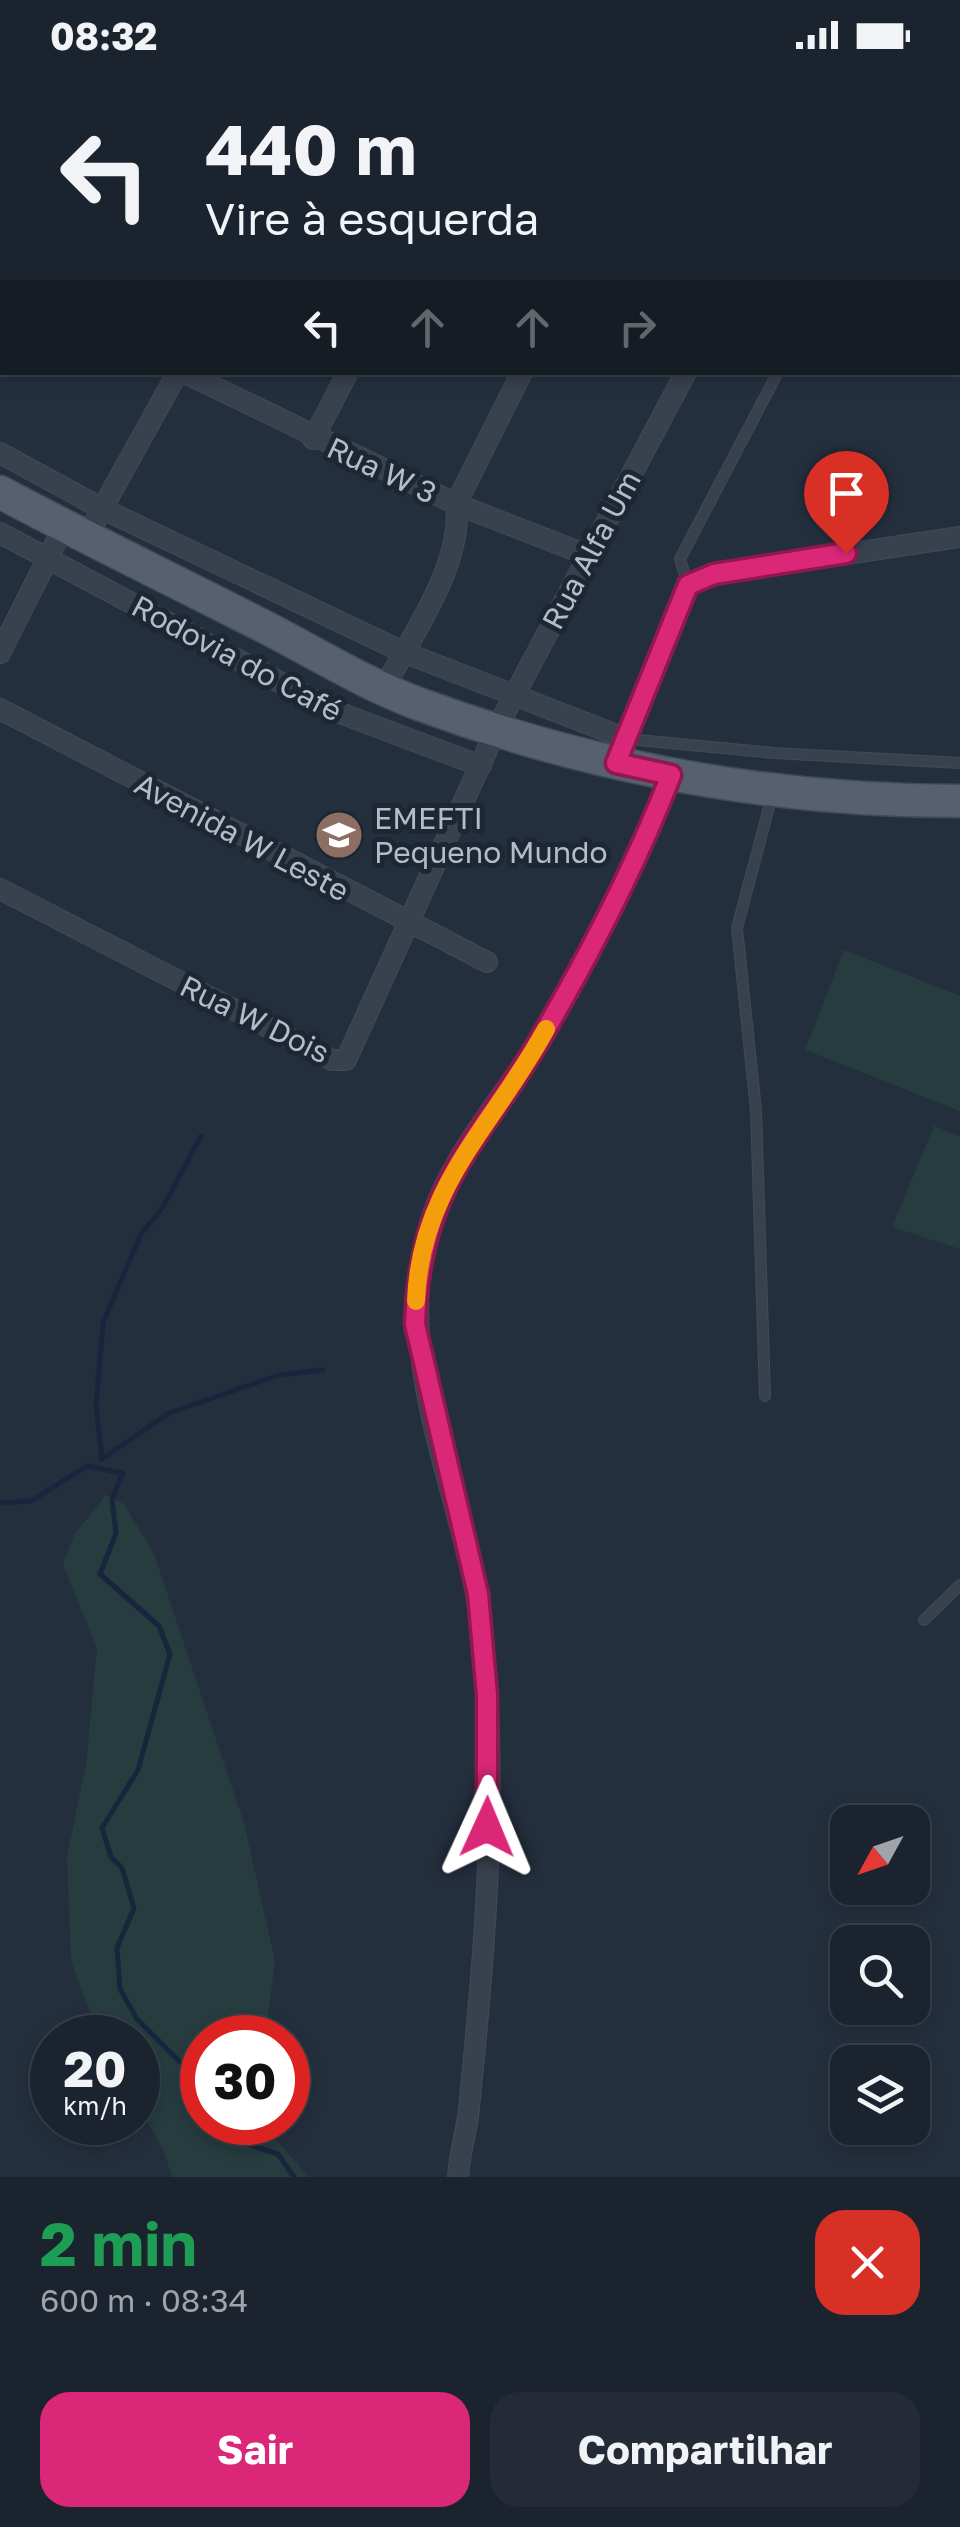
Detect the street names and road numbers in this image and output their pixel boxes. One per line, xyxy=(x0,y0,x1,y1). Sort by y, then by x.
street label: Rua W 3 xyxy=(322,429,442,511)
street label: Rua Alfa Um xyxy=(534,465,648,635)
street label: Rodovia do Café xyxy=(126,588,348,728)
street label: Avenida W Leste xyxy=(129,765,355,909)
street label: Rua W Dois xyxy=(174,967,336,1071)

